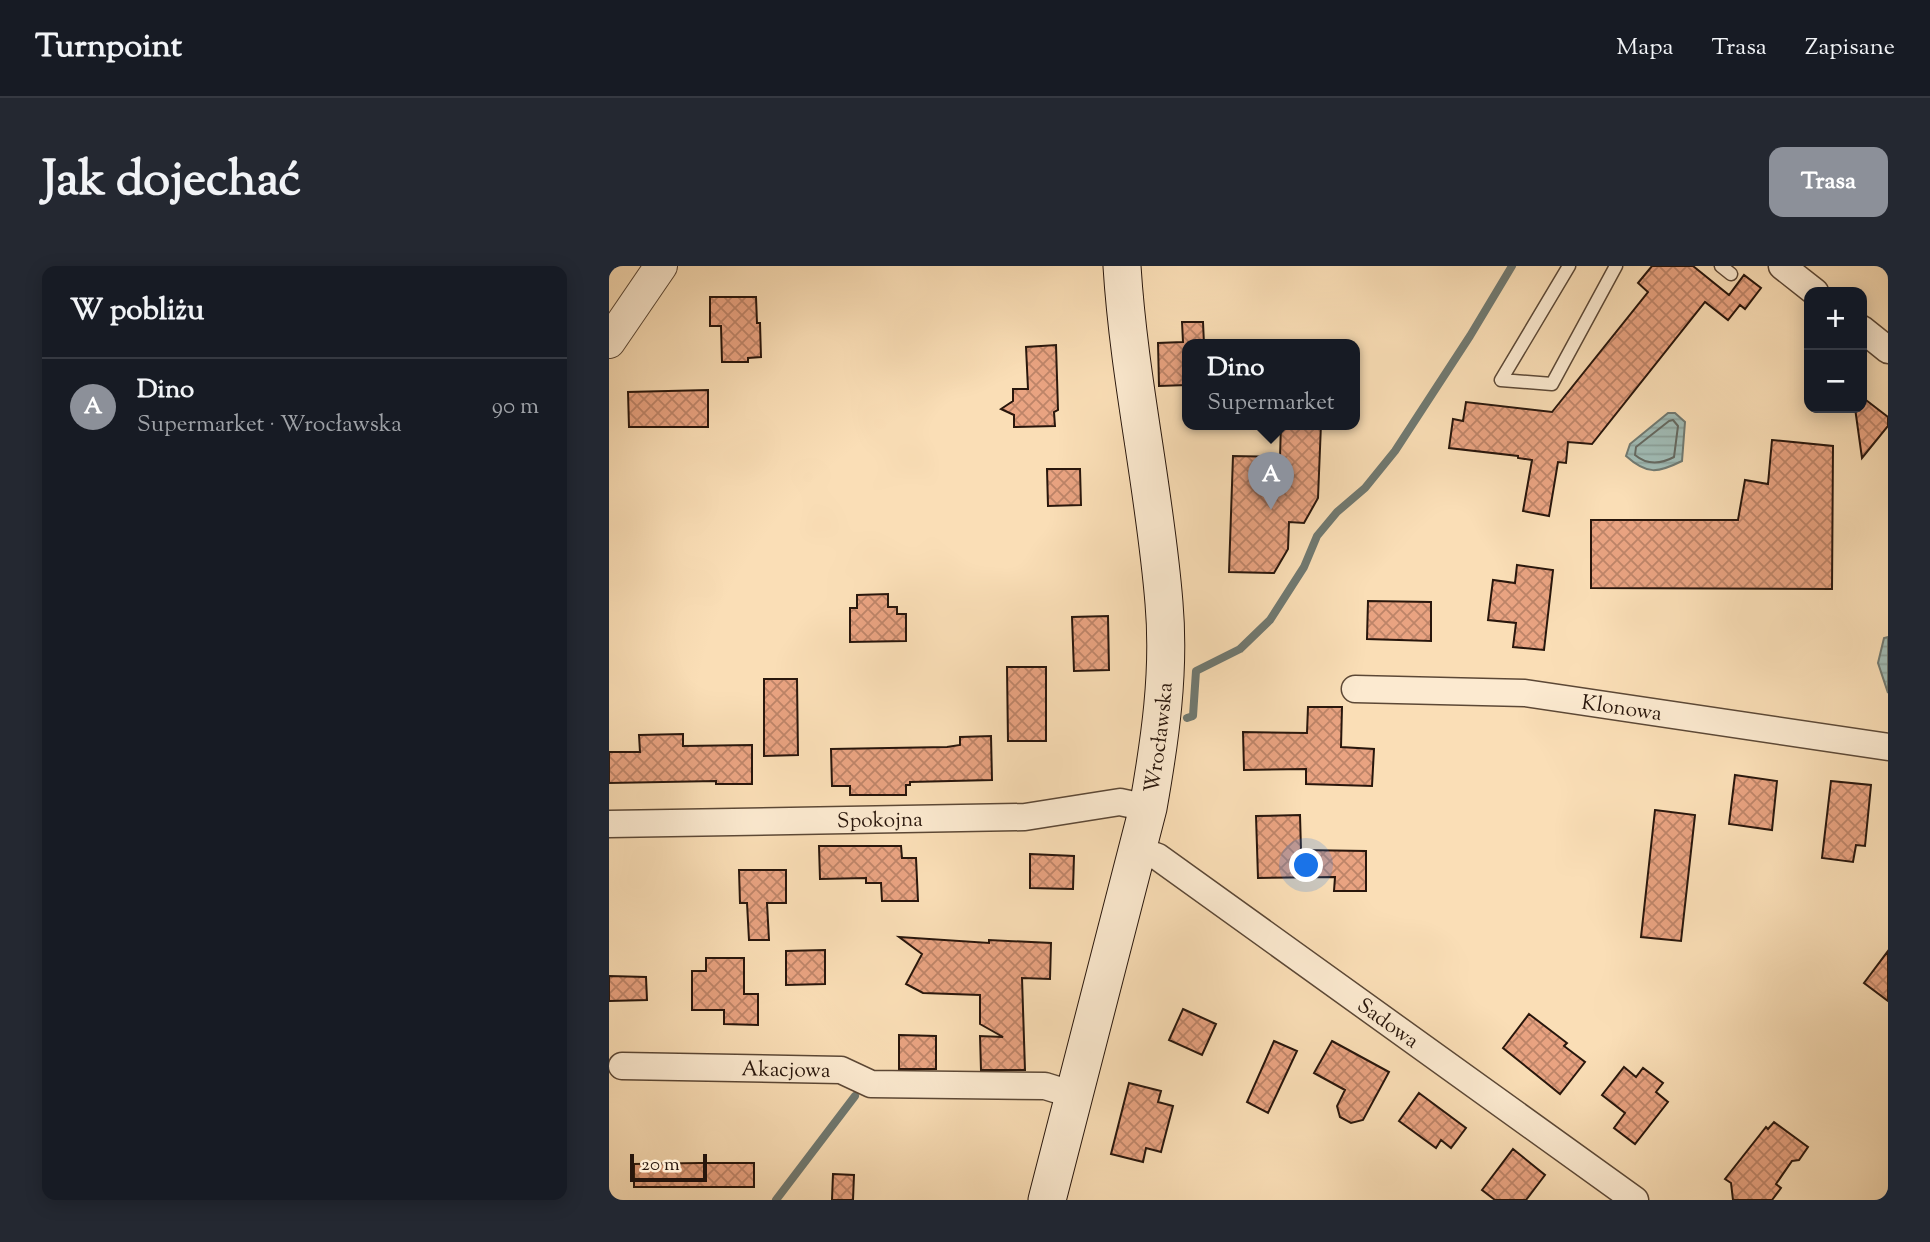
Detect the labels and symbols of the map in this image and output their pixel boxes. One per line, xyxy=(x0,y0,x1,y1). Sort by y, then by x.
pin: A xyxy=(1248,452,1294,510)
street label: Wrocławska xyxy=(1138,681,1182,795)
street label: Klonowa xyxy=(1579,689,1664,730)
street label: Spokojna xyxy=(837,806,924,837)
your location xyxy=(1289,848,1323,882)
street label: Sadowa xyxy=(1350,992,1425,1057)
street label: Akacjowa xyxy=(741,1055,831,1087)
scale bar xyxy=(630,1151,707,1183)

